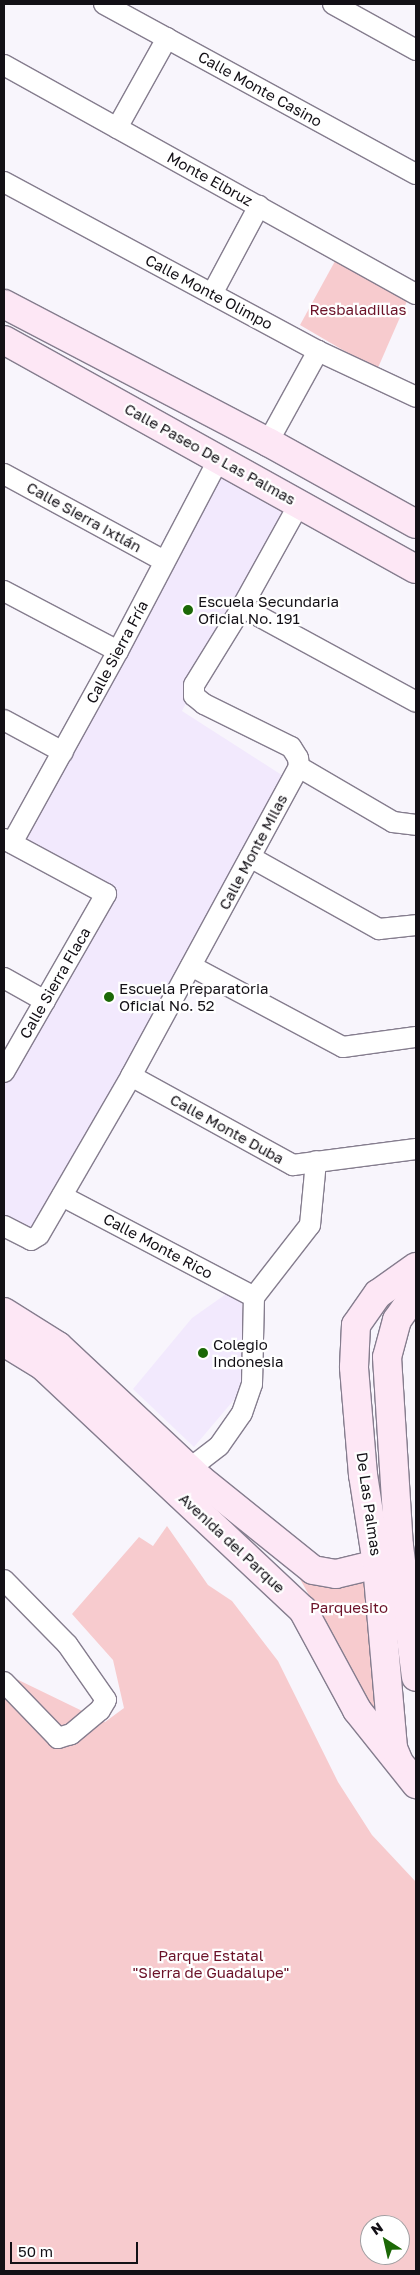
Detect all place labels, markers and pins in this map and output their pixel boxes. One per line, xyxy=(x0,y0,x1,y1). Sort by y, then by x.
place label: Escuela Secundaria Oficial No. 191 xyxy=(198,592,339,627)
marker: Escuela Secundaria Oficial No. 191 xyxy=(182,604,194,616)
place label: Escuela Preparatoria Oficial No. 52 xyxy=(119,979,268,1014)
marker: Escuela Preparatoria Oficial No. 52 xyxy=(103,991,115,1003)
place label: Colegio Indonesia xyxy=(213,1335,284,1370)
marker: Colegio Indonesia xyxy=(197,1347,209,1359)

